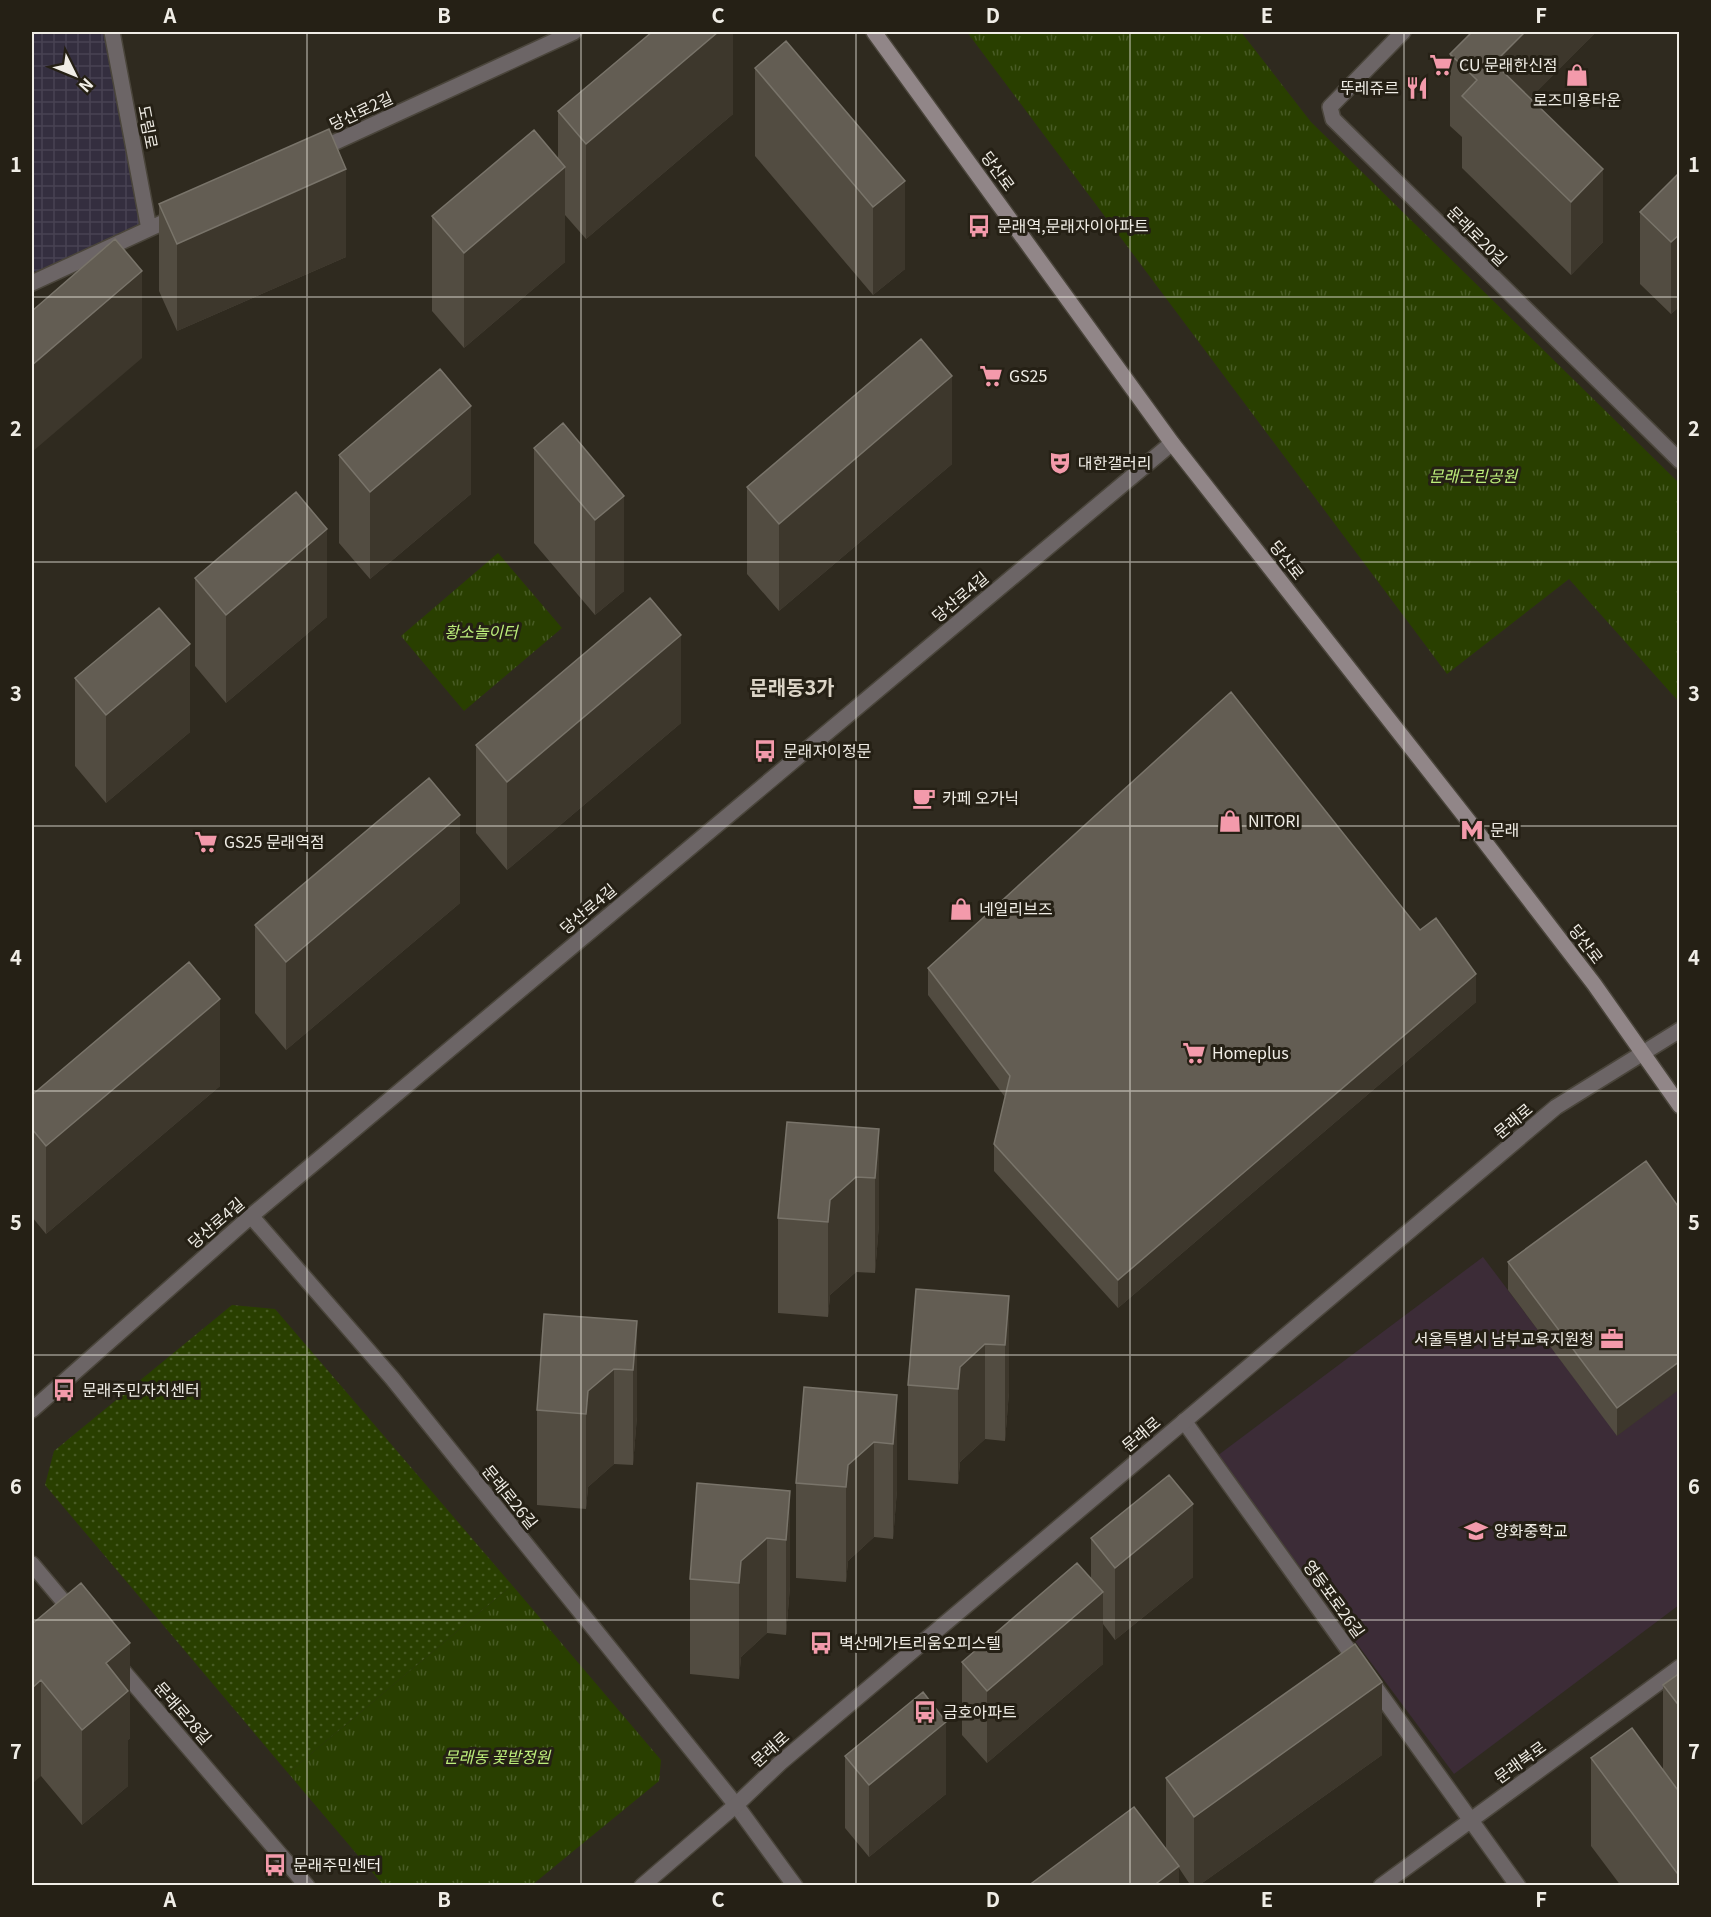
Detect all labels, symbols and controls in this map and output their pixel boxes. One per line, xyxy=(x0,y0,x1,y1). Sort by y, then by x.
text: A xyxy=(163,0,177,29)
text: B xyxy=(437,0,451,29)
text: C xyxy=(711,0,725,29)
text: D xyxy=(986,0,1000,29)
text: E xyxy=(1261,0,1273,29)
text: F xyxy=(1535,0,1547,29)
north arrow xyxy=(45,45,105,105)
supermarket icon: CU 문래한신점 xyxy=(1428,52,1454,78)
place label: CU 문래한신점 xyxy=(1459,52,1558,76)
shop icon: 로즈미용타운 xyxy=(1564,62,1590,88)
text: N xyxy=(74,73,100,98)
place label: 뚜레쥬르 xyxy=(1340,75,1399,99)
restaurant icon: 뚜레쥬르 xyxy=(1404,75,1430,101)
street label: 당산로2길 xyxy=(325,85,396,135)
place label: 로즈미용타운 xyxy=(1533,87,1621,111)
street label: 도림로 xyxy=(133,103,165,151)
street label: 당산로 xyxy=(976,145,1022,196)
text: 1 xyxy=(10,149,22,178)
text: 1 xyxy=(1688,149,1700,178)
street label: 문래로20길 xyxy=(1442,200,1513,271)
bus stop icon: 문래역,문래자이아파트 xyxy=(966,213,992,239)
place label: 문래역,문래자이아파트 xyxy=(997,213,1149,237)
supermarket icon: GS25 xyxy=(978,363,1004,389)
place label: GS25 xyxy=(1009,363,1047,387)
text: 2 xyxy=(10,413,22,442)
text: 2 xyxy=(1688,413,1700,442)
theatre icon: 대한갤러리 xyxy=(1047,450,1073,476)
place label: 대한갤러리 xyxy=(1078,450,1152,474)
park label: 문래근린공원 xyxy=(1429,463,1518,487)
street label: 당산로 xyxy=(1265,535,1311,584)
street label: 당산로4길 xyxy=(926,565,993,627)
park label: 황소놀이터 xyxy=(444,619,520,643)
district label: 문래동3가 xyxy=(749,672,835,701)
text: 3 xyxy=(10,678,22,707)
text: 3 xyxy=(1688,678,1700,707)
bus stop icon: 문래자이정문 xyxy=(752,738,778,764)
place label: 문래자이정문 xyxy=(783,738,872,762)
cafe icon: 카페 오가닉 xyxy=(911,785,937,811)
place label: 카페 오가닉 xyxy=(942,785,1019,809)
shop icon: NITORI xyxy=(1217,808,1243,834)
place label: NITORI xyxy=(1248,808,1300,832)
metro station icon: 문래 xyxy=(1459,817,1485,843)
place label: 문래 xyxy=(1490,817,1519,841)
supermarket icon: GS25 문래역점 xyxy=(193,829,219,855)
place label: GS25 문래역점 xyxy=(224,829,325,853)
street label: 당산로4길 xyxy=(554,877,621,939)
shop icon: 네일리브즈 xyxy=(948,896,974,922)
place label: 네일리브즈 xyxy=(979,896,1053,920)
street label: 당산로 xyxy=(1564,919,1610,968)
text: 4 xyxy=(10,942,22,971)
text: 4 xyxy=(1688,942,1700,971)
supermarket icon: Homeplus xyxy=(1181,1040,1207,1066)
place label: Homeplus xyxy=(1212,1040,1289,1064)
street label: 문래로 xyxy=(1488,1097,1537,1144)
street label: 당산로4길 xyxy=(182,1191,249,1254)
text: 5 xyxy=(10,1207,22,1236)
text: 5 xyxy=(1688,1207,1700,1236)
place label: 서울특별시 남부교육지원청 xyxy=(1414,1326,1594,1350)
office icon: 서울특별시 남부교육지원청 xyxy=(1599,1326,1625,1352)
bus stop icon: 문래주민자치센터 xyxy=(51,1377,77,1403)
place label: 문래주민자치센터 xyxy=(82,1377,200,1401)
street label: 문래로 xyxy=(1116,1410,1165,1457)
street label: 문래로26길 xyxy=(477,1459,544,1534)
text: 6 xyxy=(10,1471,22,1500)
text: 6 xyxy=(1688,1471,1700,1500)
school or university icon: 양화중학교 xyxy=(1463,1518,1489,1544)
place label: 양화중학교 xyxy=(1494,1518,1568,1542)
street label: 영등포로26길 xyxy=(1298,1554,1371,1642)
bus stop icon: 벽산메가트리움오피스텔 xyxy=(808,1630,834,1656)
place label: 벽산메가트리움오피스텔 xyxy=(839,1630,1001,1654)
street label: 문래로28길 xyxy=(150,1676,218,1749)
bus stop icon: 금호아파트 xyxy=(912,1699,938,1725)
place label: 금호아파트 xyxy=(943,1699,1017,1723)
street label: 문래로 xyxy=(745,1724,794,1772)
street label: 문래북로 xyxy=(1489,1734,1551,1788)
text: 7 xyxy=(10,1736,22,1765)
text: 7 xyxy=(1688,1736,1700,1765)
park label: 문래동 꽃밭정원 xyxy=(444,1744,552,1768)
bus stop icon: 문래주민센터 xyxy=(262,1852,288,1878)
place label: 문래주민센터 xyxy=(293,1852,381,1876)
text: A xyxy=(163,1884,177,1913)
text: B xyxy=(437,1884,451,1913)
text: C xyxy=(711,1884,725,1913)
text: D xyxy=(986,1884,1000,1913)
text: E xyxy=(1261,1884,1273,1913)
text: F xyxy=(1535,1884,1547,1913)

